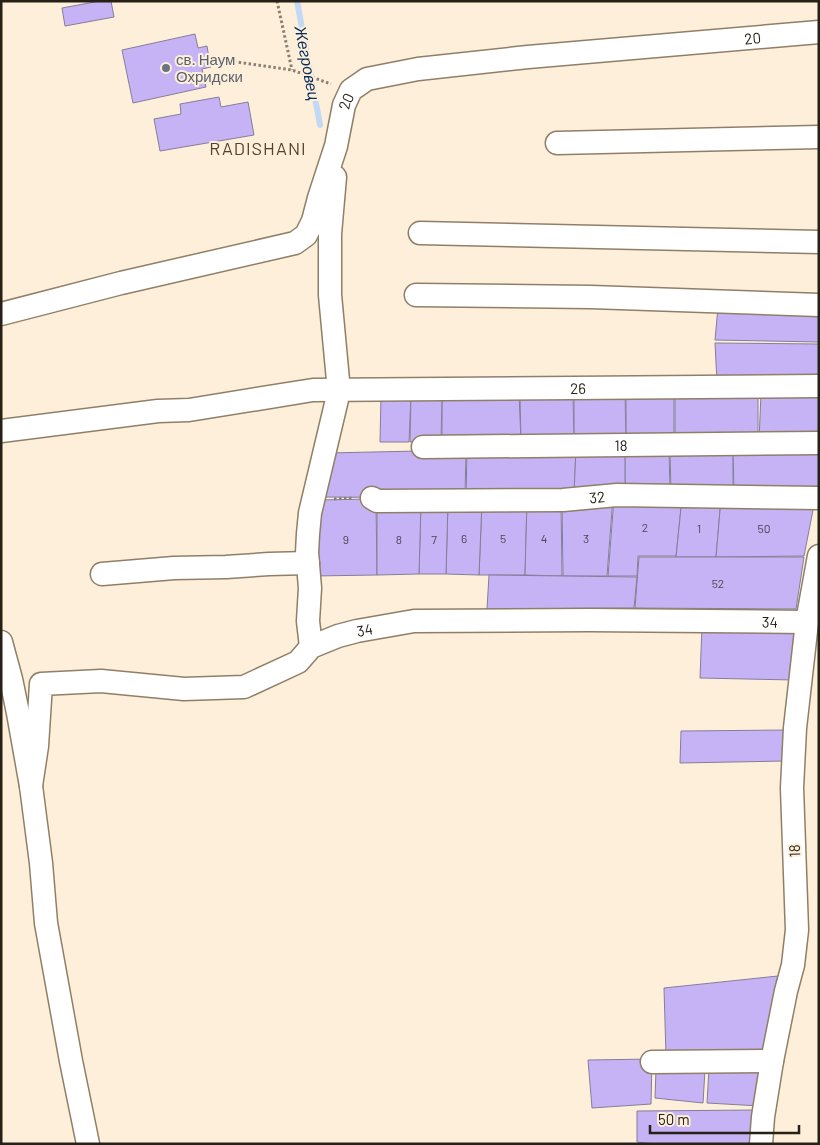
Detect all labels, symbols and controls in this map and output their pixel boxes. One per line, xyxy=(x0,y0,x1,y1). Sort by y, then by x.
water label: Жегровец xyxy=(291,23,325,102)
street label: 20 xyxy=(744,28,762,47)
place label: св. Наум Охридски xyxy=(176,50,243,85)
marker: св. Наум Охридски xyxy=(160,62,172,74)
street label: 20 xyxy=(334,90,357,111)
district label: RADISHANI xyxy=(209,137,307,159)
street label: 26 xyxy=(570,379,586,397)
street label: 18 xyxy=(614,436,628,454)
street label: 32 xyxy=(588,487,606,507)
house number: 2 xyxy=(642,520,648,534)
house number: 1 xyxy=(697,521,701,535)
house number: 50 xyxy=(758,521,770,535)
house number: 6 xyxy=(461,531,467,545)
house number: 5 xyxy=(500,531,506,545)
house number: 4 xyxy=(541,531,547,545)
house number: 3 xyxy=(583,531,589,545)
house number: 9 xyxy=(343,532,349,546)
house number: 8 xyxy=(396,532,402,546)
house number: 7 xyxy=(431,532,437,546)
house number: 52 xyxy=(712,576,724,590)
street label: 34 xyxy=(762,613,778,631)
street label: 34 xyxy=(355,619,374,640)
street label: 18 xyxy=(785,844,803,858)
scale bar xyxy=(650,1102,799,1134)
text: 50 m xyxy=(658,1110,690,1128)

